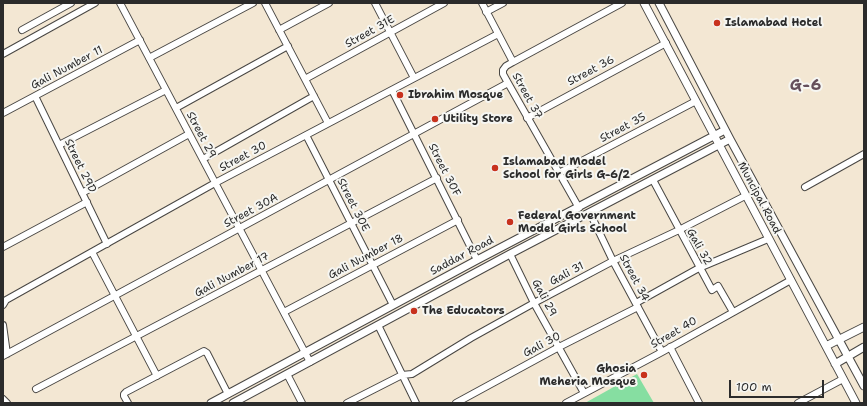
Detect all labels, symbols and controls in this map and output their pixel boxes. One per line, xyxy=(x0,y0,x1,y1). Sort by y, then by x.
street label: Street 31E xyxy=(343,13,397,51)
place label: Islamabad Hotel xyxy=(725,16,822,30)
marker: Islamabad Hotel xyxy=(712,18,722,28)
street label: Gali Number 11 xyxy=(29,44,105,92)
street label: Street 36 xyxy=(565,53,617,89)
street label: Street 37 xyxy=(509,71,545,121)
district label: G-6 xyxy=(790,77,822,95)
place label: Ibrahim Mosque xyxy=(408,88,503,102)
marker: Ibrahim Mosque xyxy=(395,90,405,100)
street label: Street 29 xyxy=(183,109,219,161)
street label: Street 35 xyxy=(598,110,648,146)
place label: Utility Store xyxy=(443,112,513,126)
marker: Utility Store xyxy=(430,114,440,124)
street label: Street 29D xyxy=(61,137,99,195)
street label: Street 30 xyxy=(217,139,269,175)
street label: Street 30F xyxy=(425,141,463,199)
place label: Islamabad Model School for Girls G-6/2 xyxy=(503,155,630,181)
street label: Muncipal Road xyxy=(735,160,783,236)
marker: Islamabad Model School for Girls G-6/2 xyxy=(490,163,500,173)
street label: Street 30E xyxy=(334,176,372,234)
street label: Street 30A xyxy=(222,191,280,231)
place label: Federal Government Model Girls School xyxy=(518,209,636,235)
marker: Federal Government Model Girls School xyxy=(505,217,515,227)
street label: Gali 32 xyxy=(684,226,714,268)
street label: Gali Number 18 xyxy=(326,232,406,282)
street label: Saddar Road xyxy=(428,234,496,278)
street label: Gali Number 17 xyxy=(193,250,271,300)
street label: Street 34 xyxy=(616,252,652,304)
street label: Gali 31 xyxy=(548,260,586,288)
street label: Gali 29 xyxy=(529,277,559,319)
place label: The Educators xyxy=(422,304,505,318)
marker: The Educators xyxy=(409,306,419,316)
street label: Street 40 xyxy=(648,314,700,352)
street label: Gali 30 xyxy=(521,330,563,360)
place label: Ghosia Meheria Mosque xyxy=(539,362,636,388)
marker: Ghosia Meheria Mosque xyxy=(639,370,649,380)
scale bar xyxy=(731,372,826,398)
text: 100 m xyxy=(736,379,772,395)

